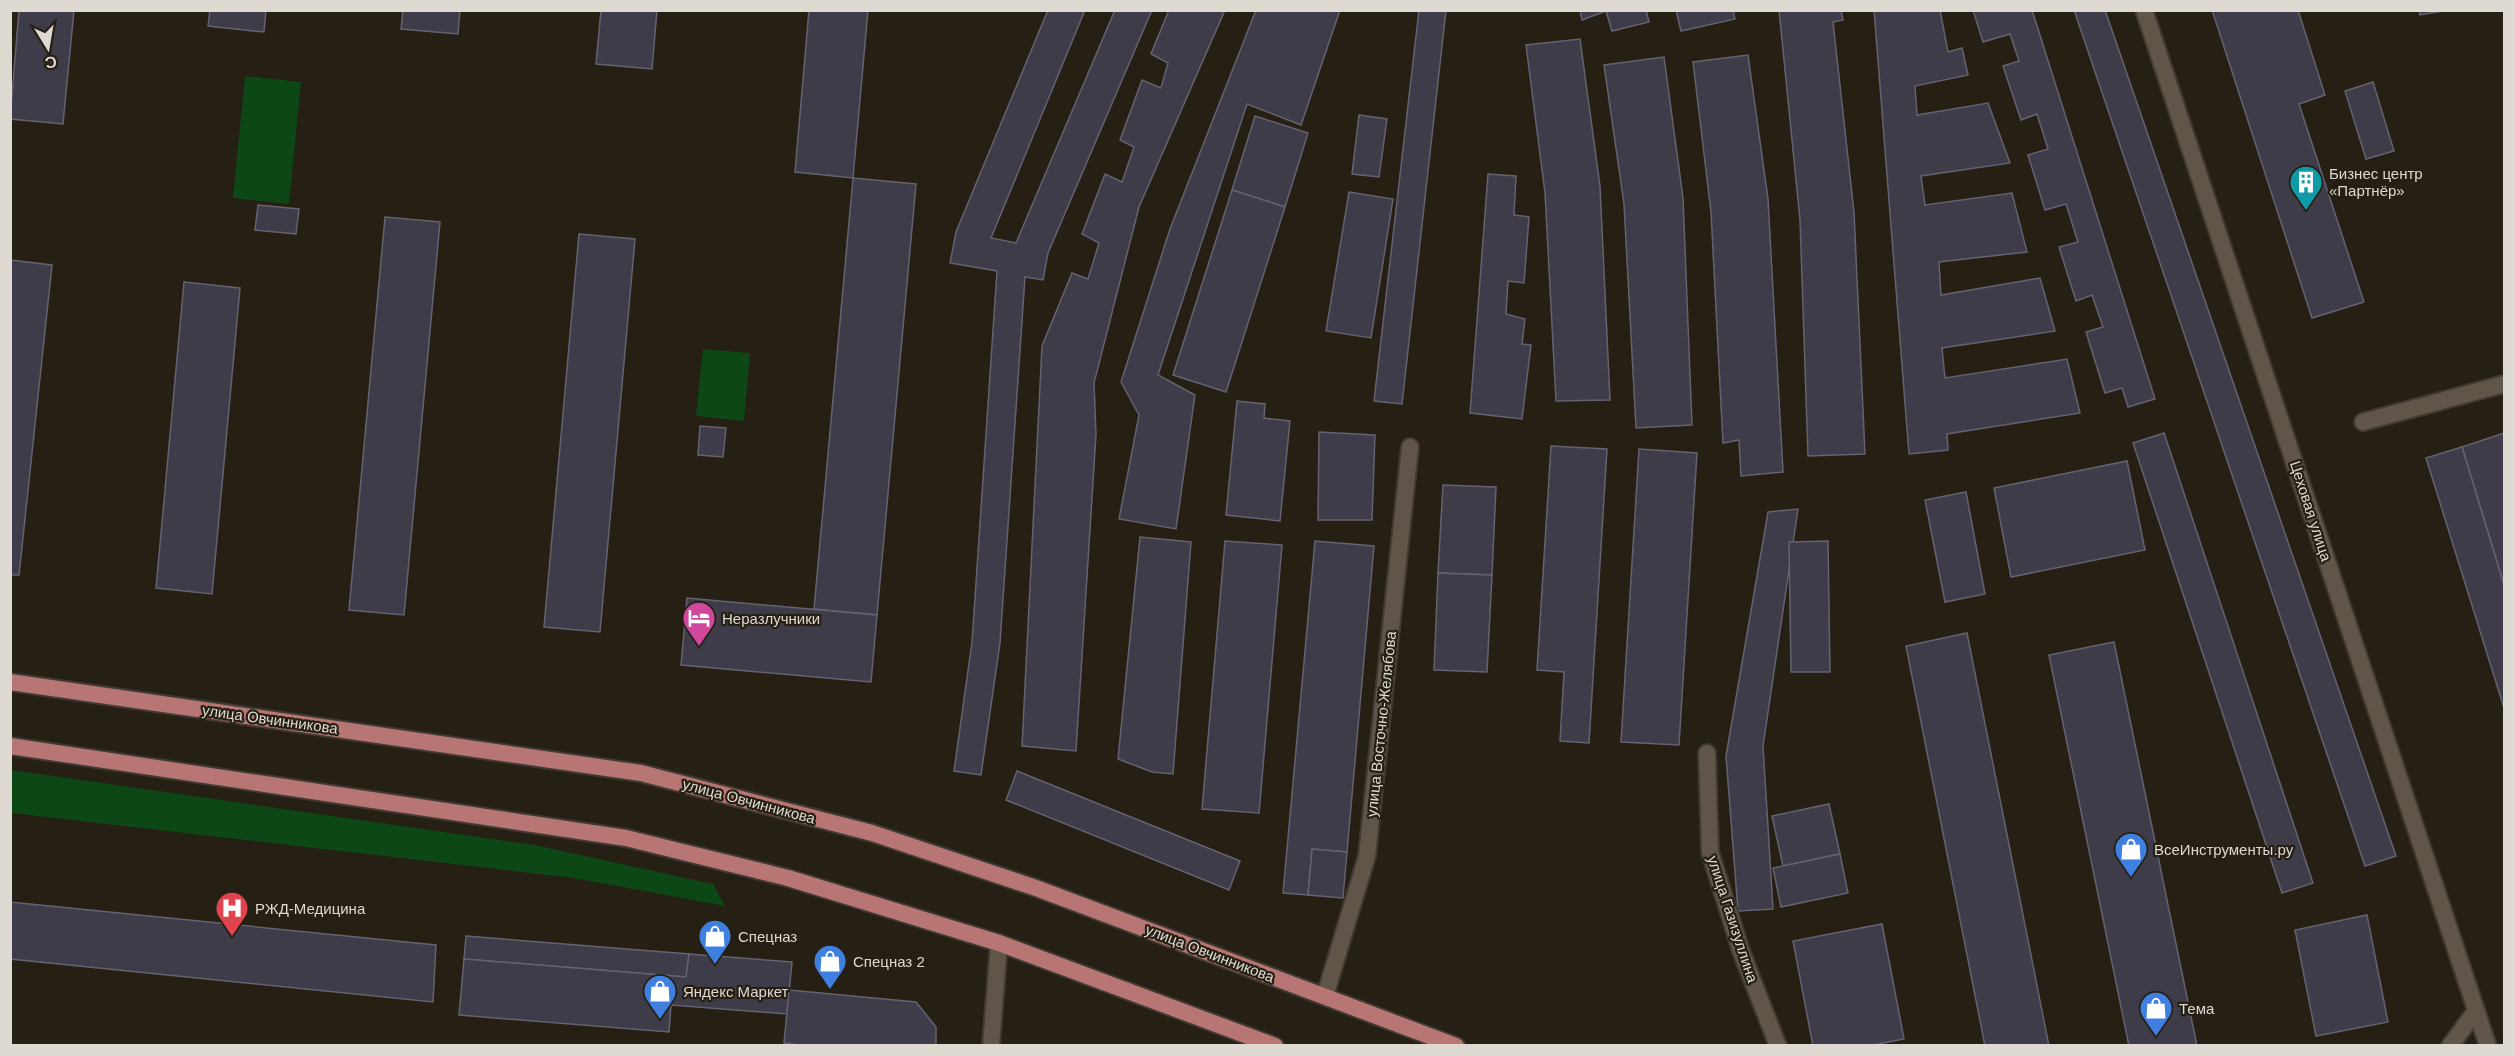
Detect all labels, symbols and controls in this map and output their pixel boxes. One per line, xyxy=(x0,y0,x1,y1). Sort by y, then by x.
north arrow xyxy=(18,18,78,78)
text: С xyxy=(43,53,58,72)
building icon: Бизнес центр «Партнёр» xyxy=(2288,164,2324,211)
place label: Бизнес центр «Партнёр» xyxy=(2329,165,2423,199)
street label: Цеховая улица xyxy=(2287,459,2335,564)
hotel icon: Неразлучники xyxy=(681,600,717,647)
place label: Неразлучники xyxy=(722,610,820,627)
street label: улица Восточно-Желябова xyxy=(1363,630,1399,818)
street label: улица Овчинникова xyxy=(201,701,340,737)
street label: улица Овчинникова xyxy=(681,775,818,827)
shop icon: ВсеИнструменты.ру xyxy=(2113,831,2149,878)
place label: ВсеИнструменты.ру xyxy=(2154,841,2294,858)
street label: улица Газизуллина xyxy=(1704,853,1762,985)
hospital icon: РЖД-Медицина xyxy=(214,890,250,937)
place label: РЖД-Медицина xyxy=(255,900,366,917)
shop icon: Спецназ xyxy=(697,918,733,965)
street label: улица Овчинникова xyxy=(1143,921,1277,986)
place label: Спецназ xyxy=(738,928,797,945)
shop icon: Спецназ 2 xyxy=(812,943,848,990)
place label: Спецназ 2 xyxy=(853,953,925,970)
shop icon: Яндекс Маркет xyxy=(642,973,678,1020)
place label: Яндекс Маркет xyxy=(683,983,789,1000)
shop icon: Тема xyxy=(2138,990,2174,1037)
place label: Тема xyxy=(2179,1000,2215,1017)

